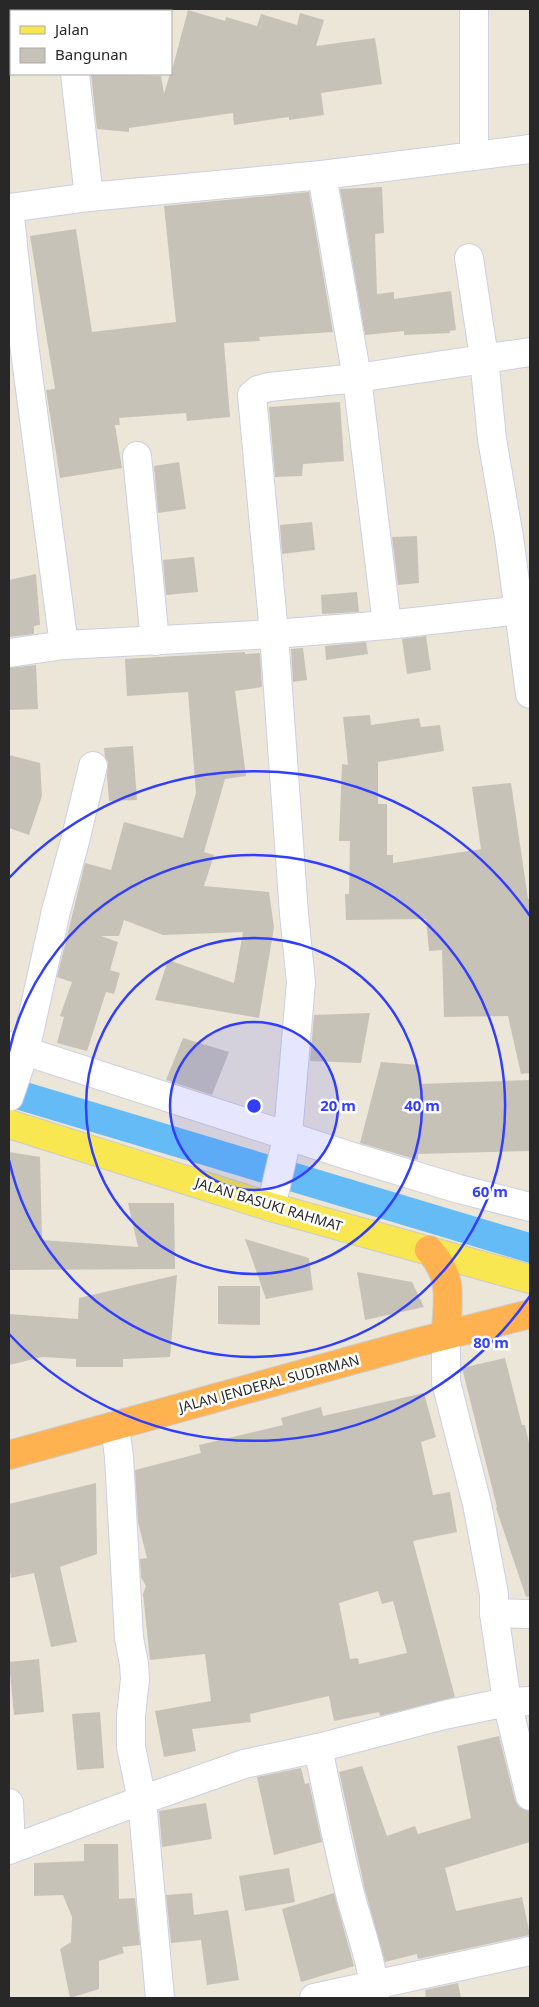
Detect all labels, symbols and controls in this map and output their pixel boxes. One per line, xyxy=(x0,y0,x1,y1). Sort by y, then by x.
legend xyxy=(10,10,172,75)
text: Jalan xyxy=(53,19,89,39)
text: Bangunan xyxy=(55,44,128,64)
text: 20 m xyxy=(320,1095,356,1115)
text: 40 m xyxy=(404,1095,440,1115)
centre of rings xyxy=(245,1097,263,1115)
street label: JALAN BASUKI RAHMAT xyxy=(191,1172,345,1235)
text: 60 m xyxy=(472,1181,508,1201)
text: 80 m xyxy=(473,1332,509,1352)
street label: JALAN JENDERAL SUDIRMAN xyxy=(175,1350,361,1417)

